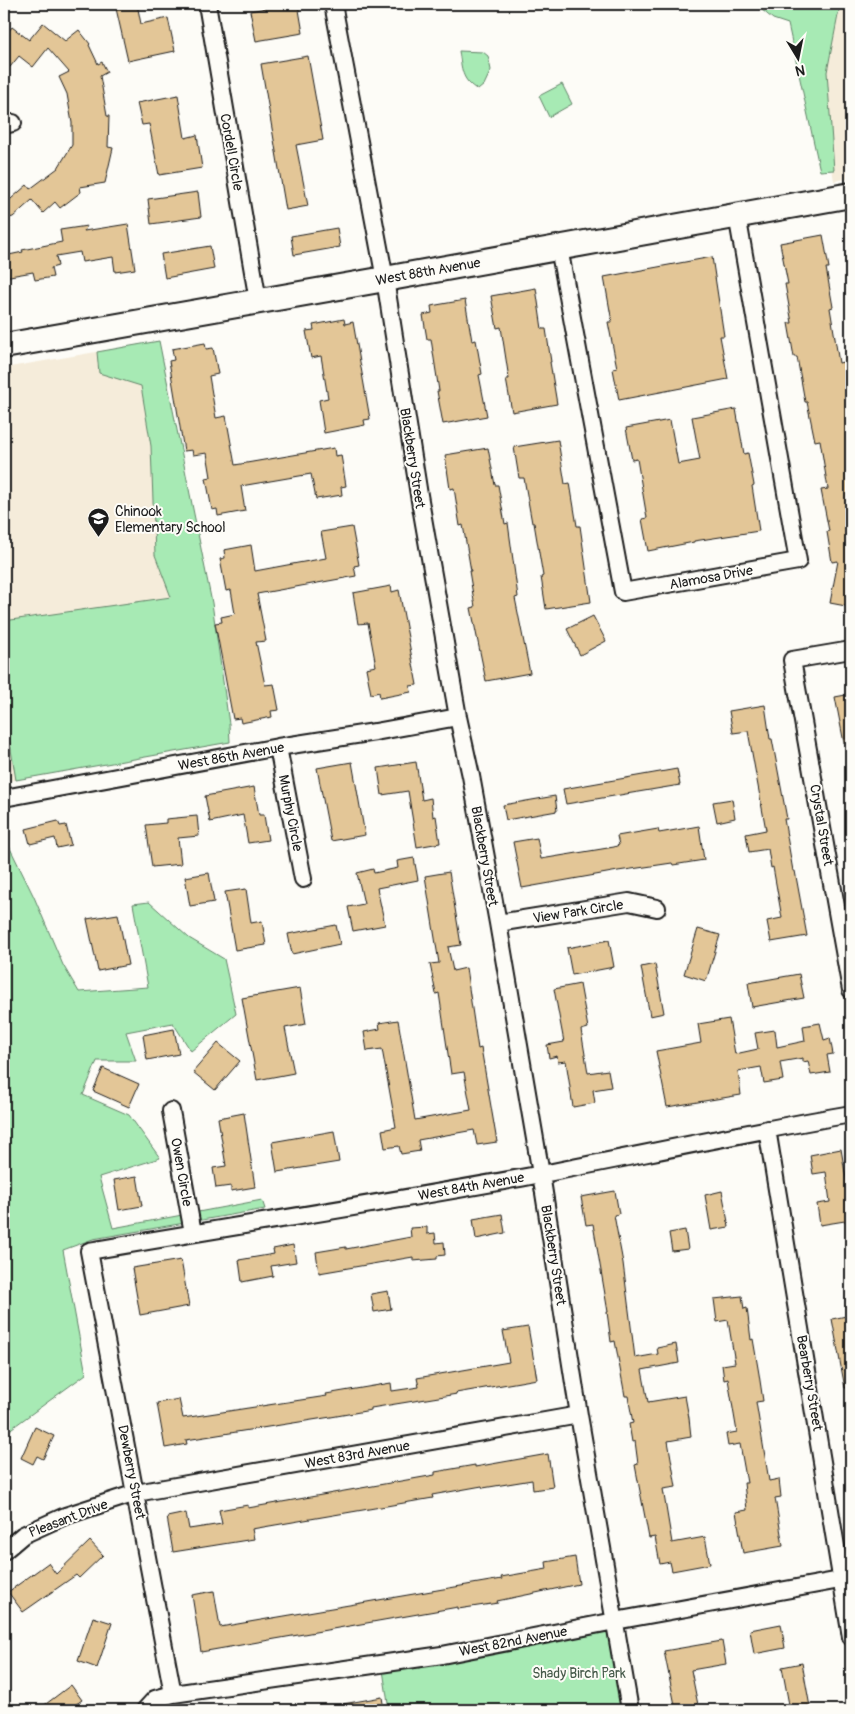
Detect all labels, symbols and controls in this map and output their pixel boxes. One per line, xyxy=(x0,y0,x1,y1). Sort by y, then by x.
north arrow xyxy=(772,32,822,82)
text: N xyxy=(794,61,806,80)
street label: Cordell Circle xyxy=(216,112,247,192)
street label: West 88th Avenue xyxy=(374,254,482,289)
street label: Blackberry Street xyxy=(396,407,429,510)
place label: Chinook Elementary School xyxy=(115,503,226,536)
school or university icon: Chinook Elementary School xyxy=(87,507,111,538)
street label: Alamosa Drive xyxy=(668,562,754,593)
street label: West 86th Avenue xyxy=(177,739,285,774)
street label: Murphy Circle xyxy=(275,773,306,853)
street label: Crystal Street xyxy=(806,783,837,867)
street label: Blackberry Street xyxy=(467,805,502,908)
street label: View Park Circle xyxy=(532,896,625,927)
street label: Owen Circle xyxy=(167,1136,196,1208)
street label: West 84th Avenue xyxy=(417,1169,525,1204)
street label: Blackberry Street xyxy=(537,1204,570,1307)
street label: Bearberry Street xyxy=(793,1334,826,1433)
street label: Dewberry Street xyxy=(114,1423,149,1521)
street label: West 83rd Avenue xyxy=(303,1437,411,1472)
street label: Pleasant Drive xyxy=(26,1496,110,1541)
street label: West 82nd Avenue xyxy=(458,1623,569,1660)
park label: Shady Birch Park xyxy=(532,1665,626,1682)

